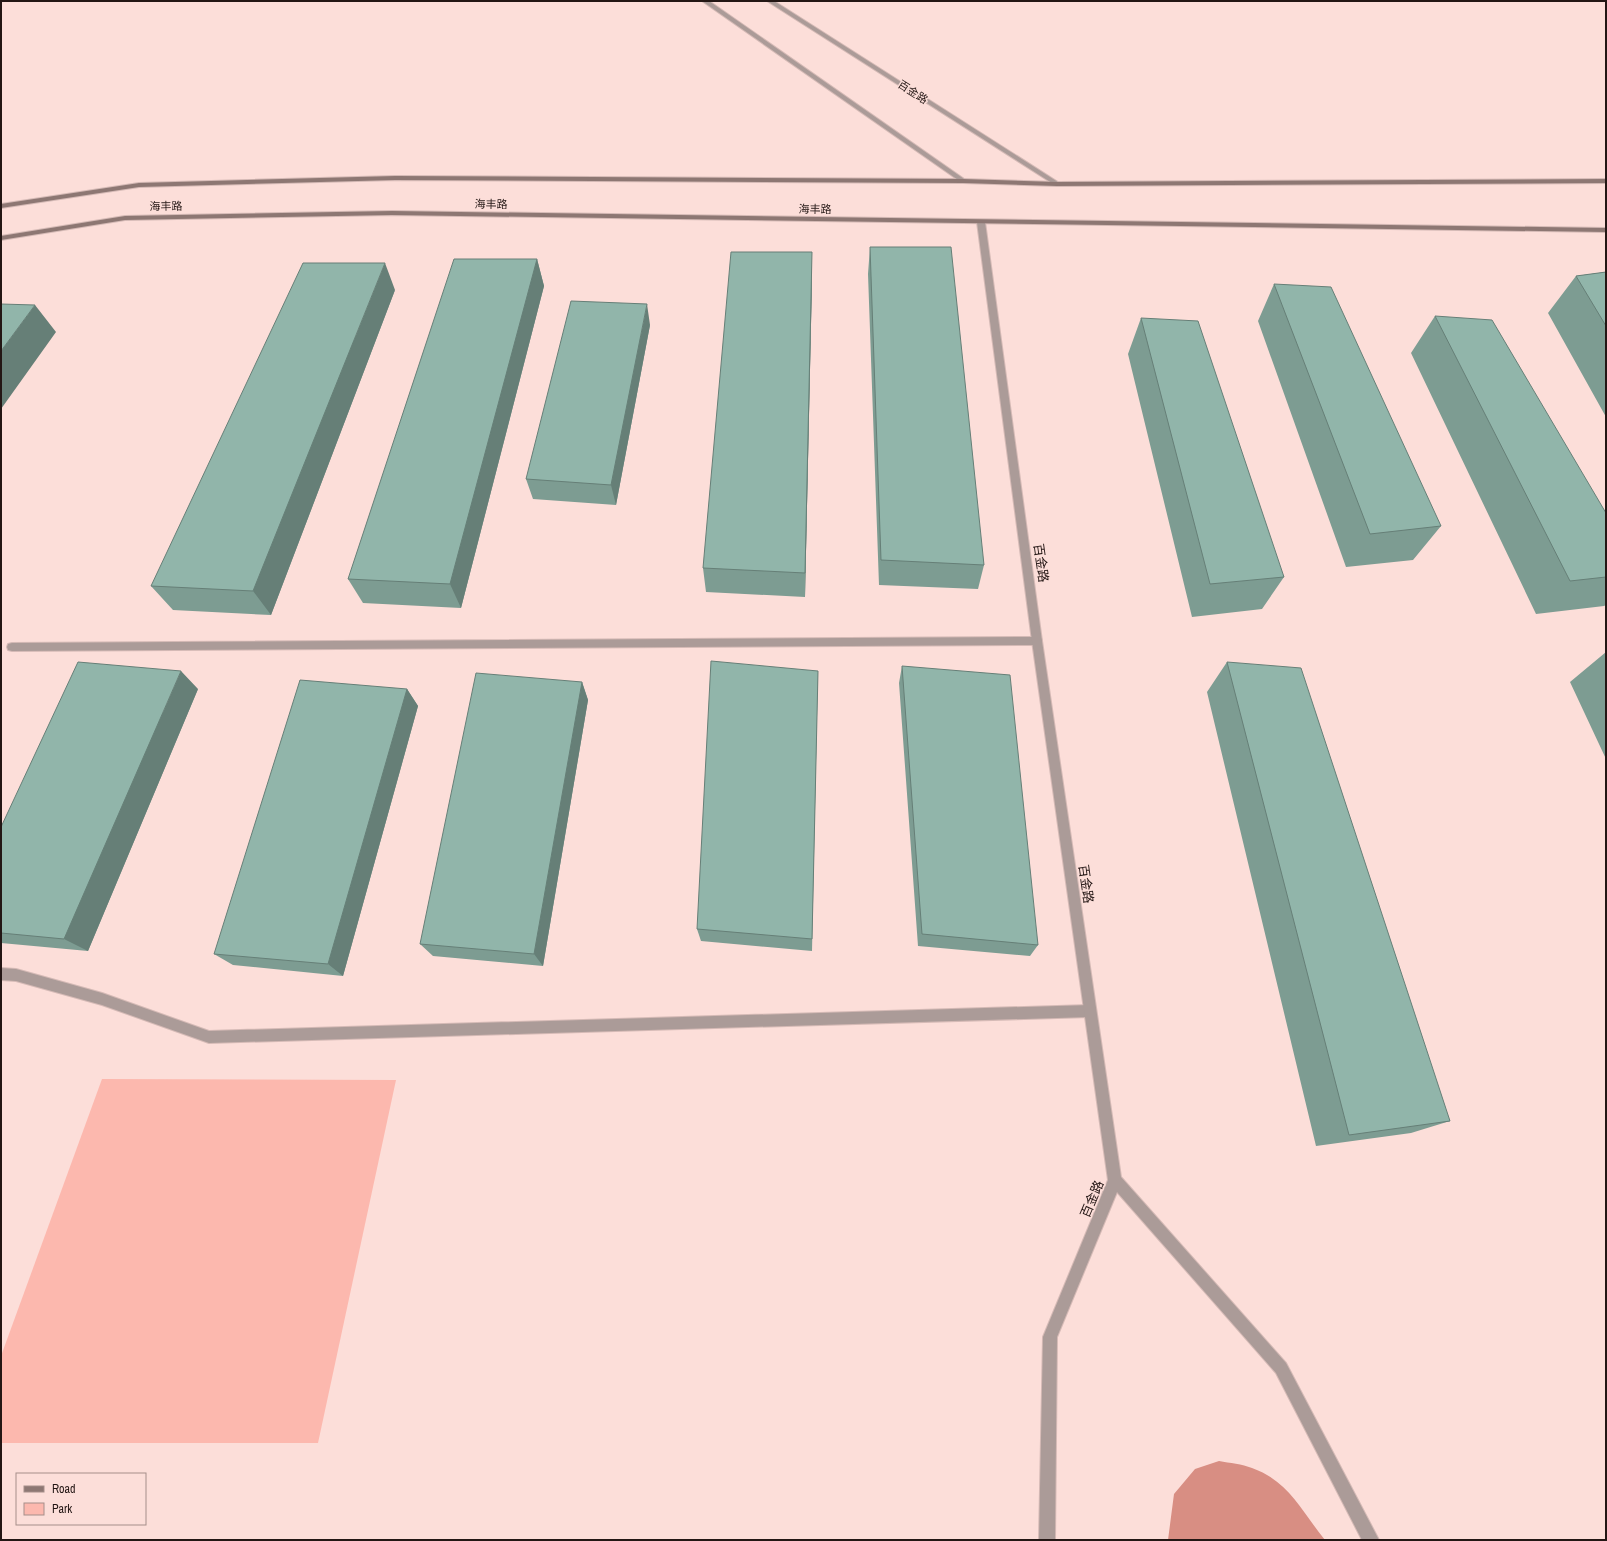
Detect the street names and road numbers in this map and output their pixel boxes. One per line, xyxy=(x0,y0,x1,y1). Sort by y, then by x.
street label: 百金路 xyxy=(895,77,931,107)
street label: 海丰路 xyxy=(474,197,508,211)
street label: 海丰路 xyxy=(149,199,183,213)
street label: 海丰路 xyxy=(798,202,832,216)
street label: 百金路 xyxy=(1030,542,1052,584)
street label: 百金路 xyxy=(1075,863,1097,905)
street label: 百金路 xyxy=(1077,1178,1107,1220)

